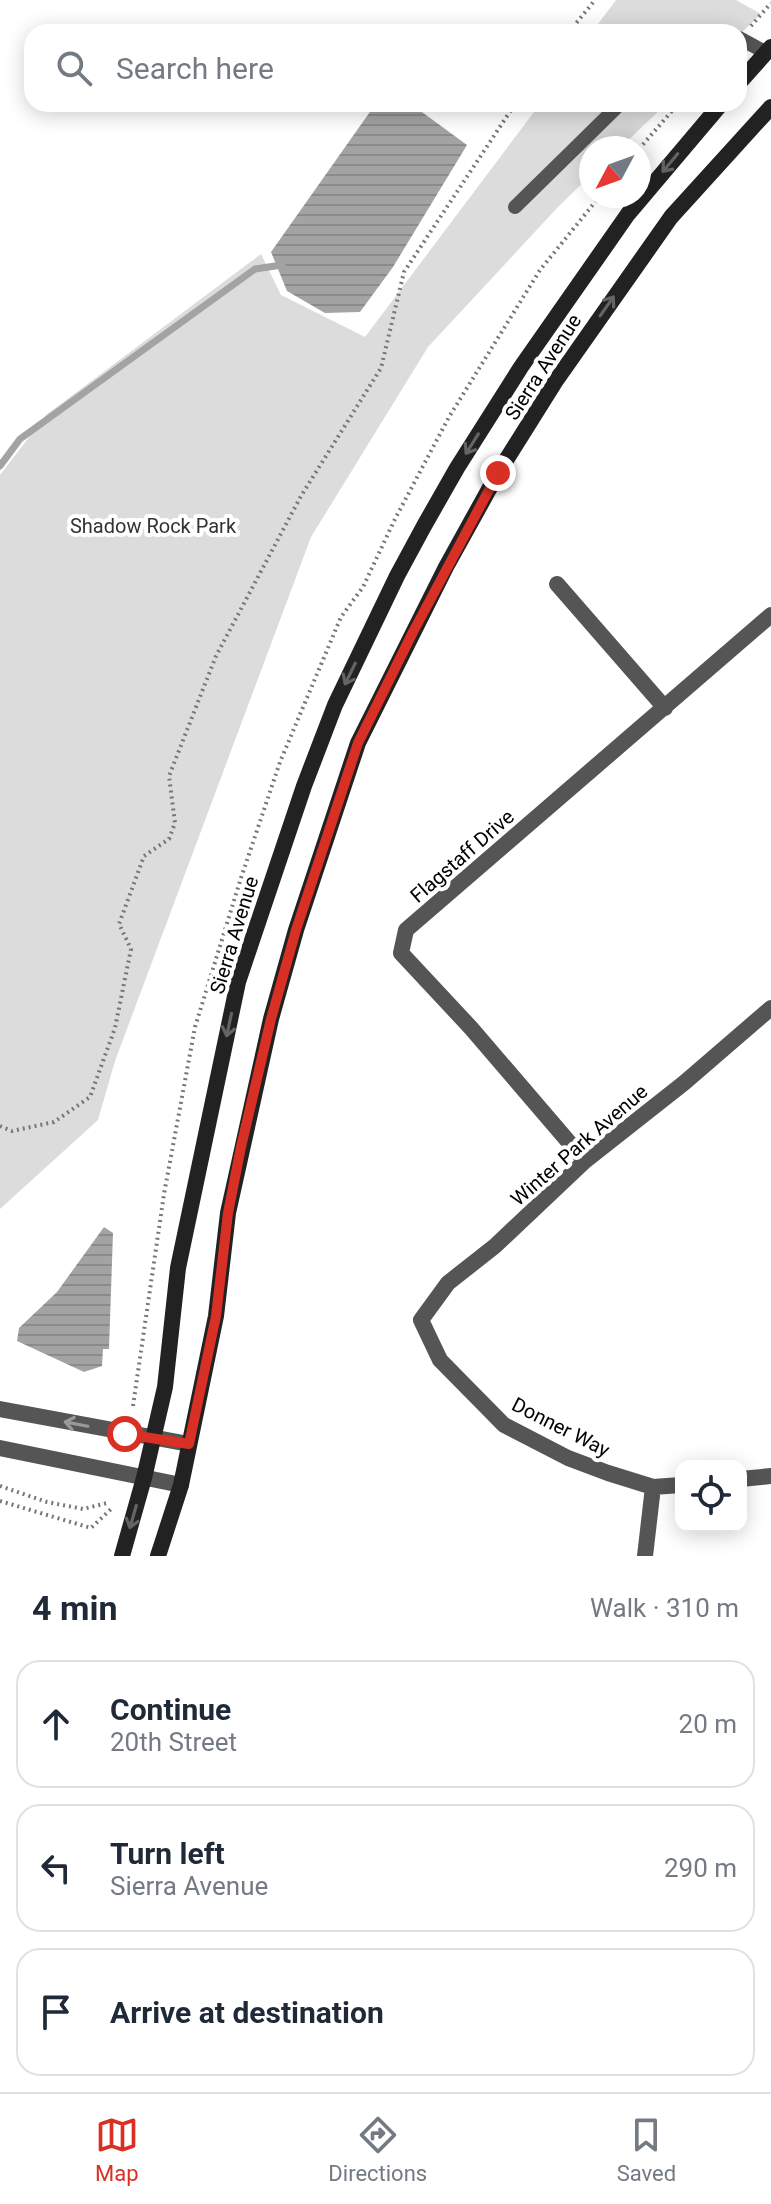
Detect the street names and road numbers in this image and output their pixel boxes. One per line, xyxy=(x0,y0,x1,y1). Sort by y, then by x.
street label: Sierra Avenue xyxy=(500,309,586,425)
street label: Flagstaff Drive xyxy=(405,804,519,908)
street label: Sierra Avenue xyxy=(205,873,263,997)
street label: Winter Park Avenue xyxy=(506,1079,652,1211)
street label: Donner Way xyxy=(508,1392,614,1462)

